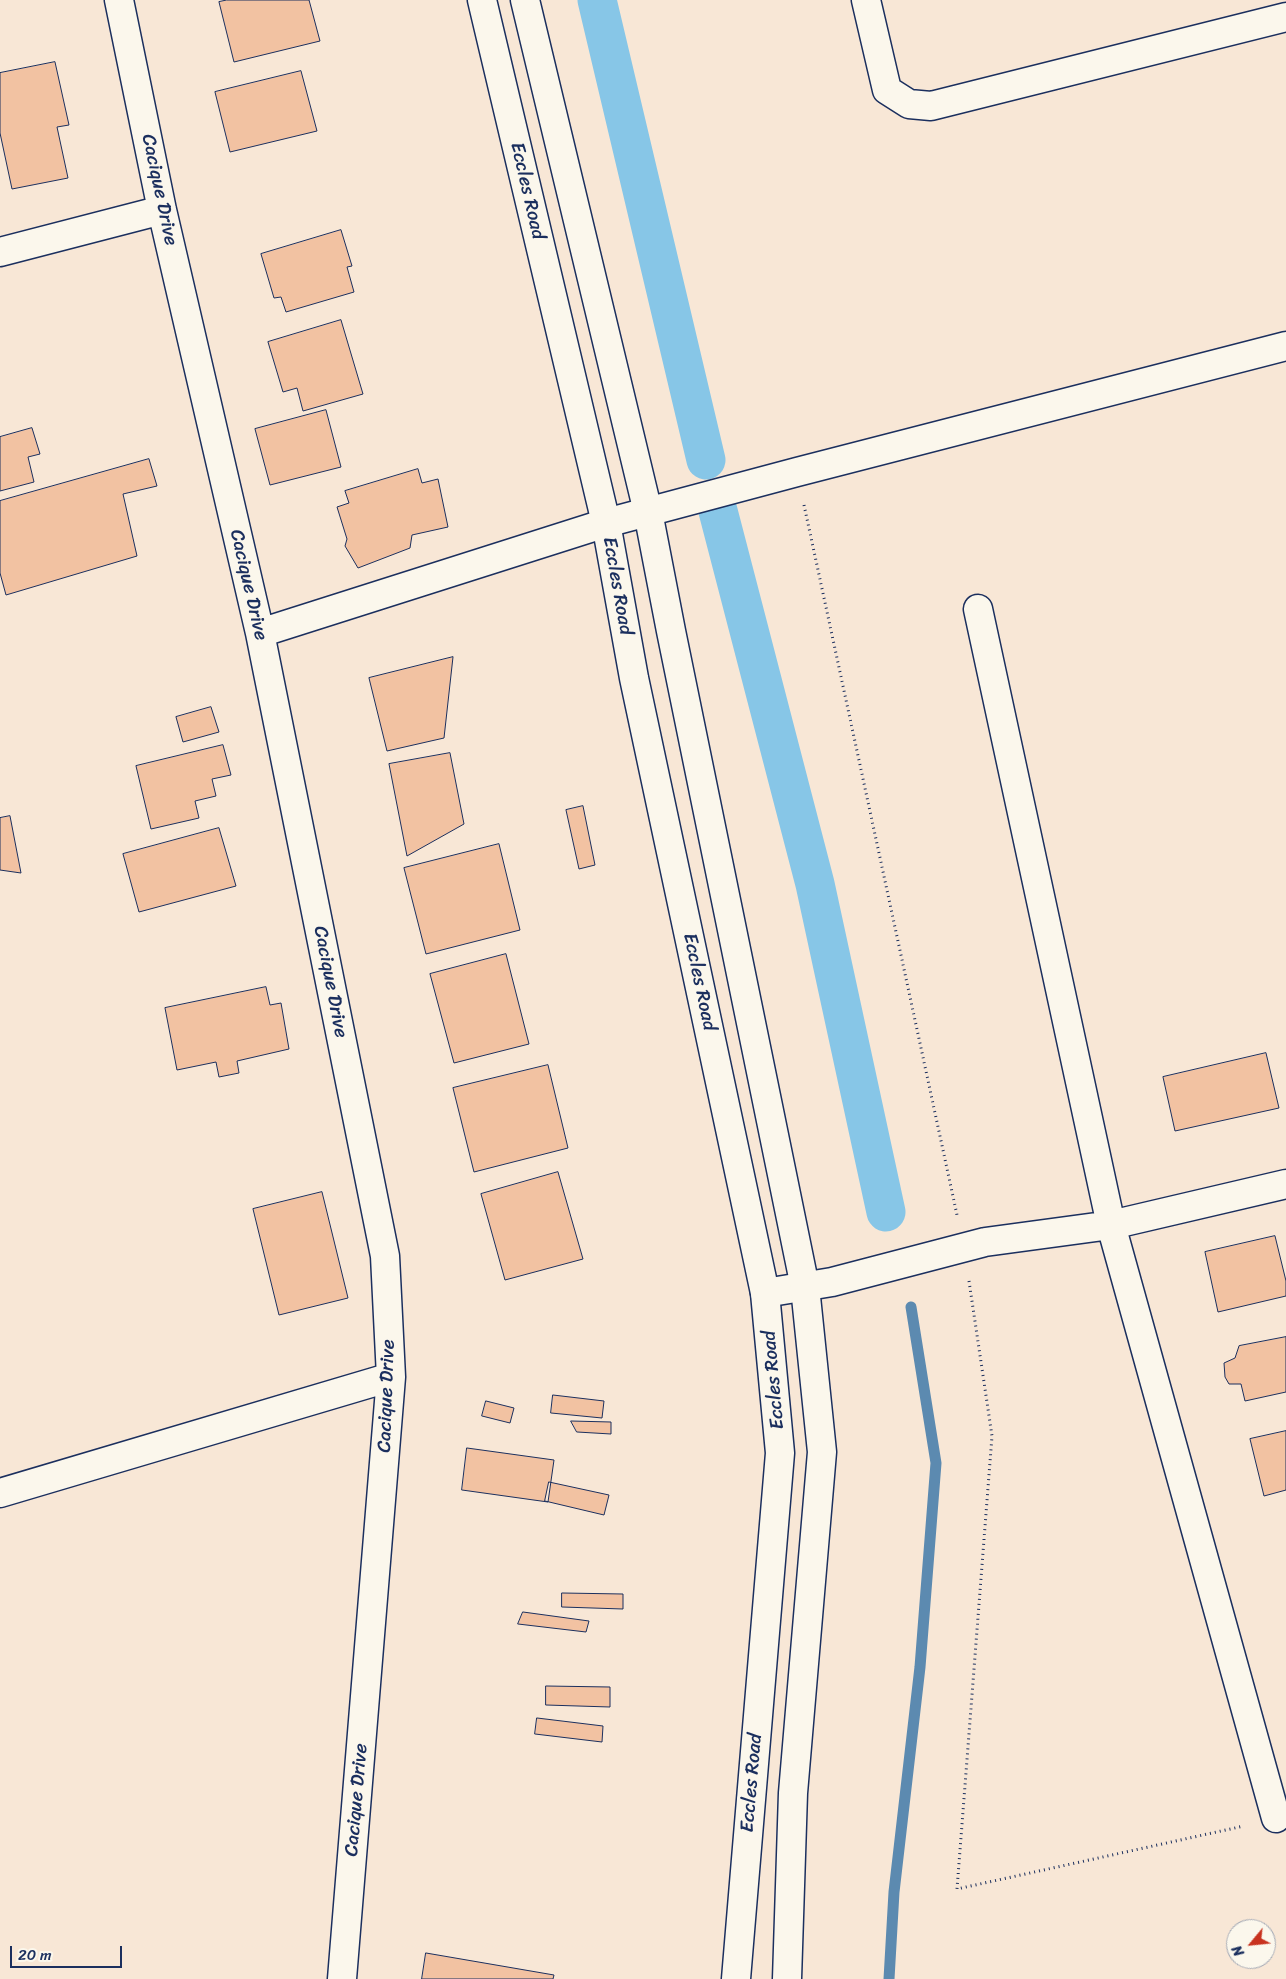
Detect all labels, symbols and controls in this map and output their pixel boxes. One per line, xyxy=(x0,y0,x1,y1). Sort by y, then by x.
street label: Cacique Drive xyxy=(136,132,182,248)
street label: Eccles Road xyxy=(505,140,549,242)
street label: Cacique Drive xyxy=(224,527,272,643)
street label: Eccles Road xyxy=(597,535,637,637)
street label: Cacique Drive xyxy=(308,924,352,1040)
street label: Eccles Road xyxy=(678,931,720,1033)
street label: Eccles Road xyxy=(758,1330,790,1430)
street label: Cacique Drive xyxy=(374,1339,400,1453)
street label: Eccles Road xyxy=(736,1733,768,1833)
street label: Cacique Drive xyxy=(341,1743,373,1857)
north arrow xyxy=(1226,1919,1276,1969)
scale bar xyxy=(12,1936,125,1968)
text: N xyxy=(1225,1941,1252,1961)
text: 20 m xyxy=(18,1942,52,1968)

